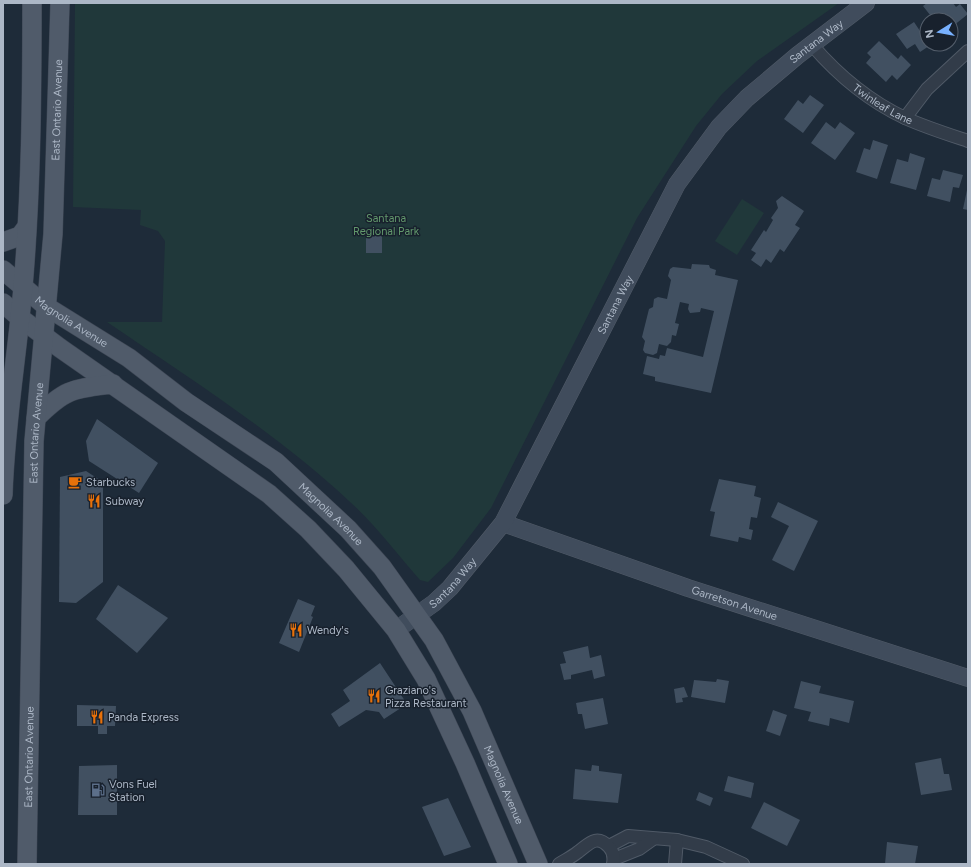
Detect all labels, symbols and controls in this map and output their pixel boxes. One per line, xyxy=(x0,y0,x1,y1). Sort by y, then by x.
north arrow xyxy=(919,12,959,52)
street label: Santana Way xyxy=(787,17,846,66)
text: N xyxy=(922,28,937,39)
street label: East Ontario Avenue xyxy=(49,59,65,161)
street label: Twinleaf Lane xyxy=(850,81,914,128)
park label: Santana Regional Park xyxy=(353,212,420,238)
street label: Santana Way xyxy=(595,273,636,336)
street label: Magnolia Avenue xyxy=(32,294,110,350)
street label: East Ontario Avenue xyxy=(27,382,46,484)
cafe icon: Starbucks xyxy=(67,474,83,490)
place label: Starbucks xyxy=(86,476,135,489)
street label: Magnolia Avenue xyxy=(296,480,366,548)
restaurant icon: Subway xyxy=(86,493,102,509)
place label: Subway xyxy=(105,495,144,508)
street label: Santana Way xyxy=(427,555,479,611)
street label: Garretson Avenue xyxy=(690,584,779,623)
restaurant icon: Wendy's xyxy=(288,622,304,638)
place label: Wendy's xyxy=(307,624,349,637)
place label: Graziano's Pizza Restaurant xyxy=(385,684,467,710)
restaurant icon: Graziano's Pizza Restaurant xyxy=(366,688,382,704)
street label: East Ontario Avenue xyxy=(22,706,37,808)
restaurant icon: Panda Express xyxy=(89,709,105,725)
place label: Panda Express xyxy=(108,711,179,724)
street label: Magnolia Avenue xyxy=(481,744,526,826)
place label: Vons Fuel Station xyxy=(109,778,157,804)
fuel station icon: Vons Fuel Station xyxy=(90,782,106,798)

